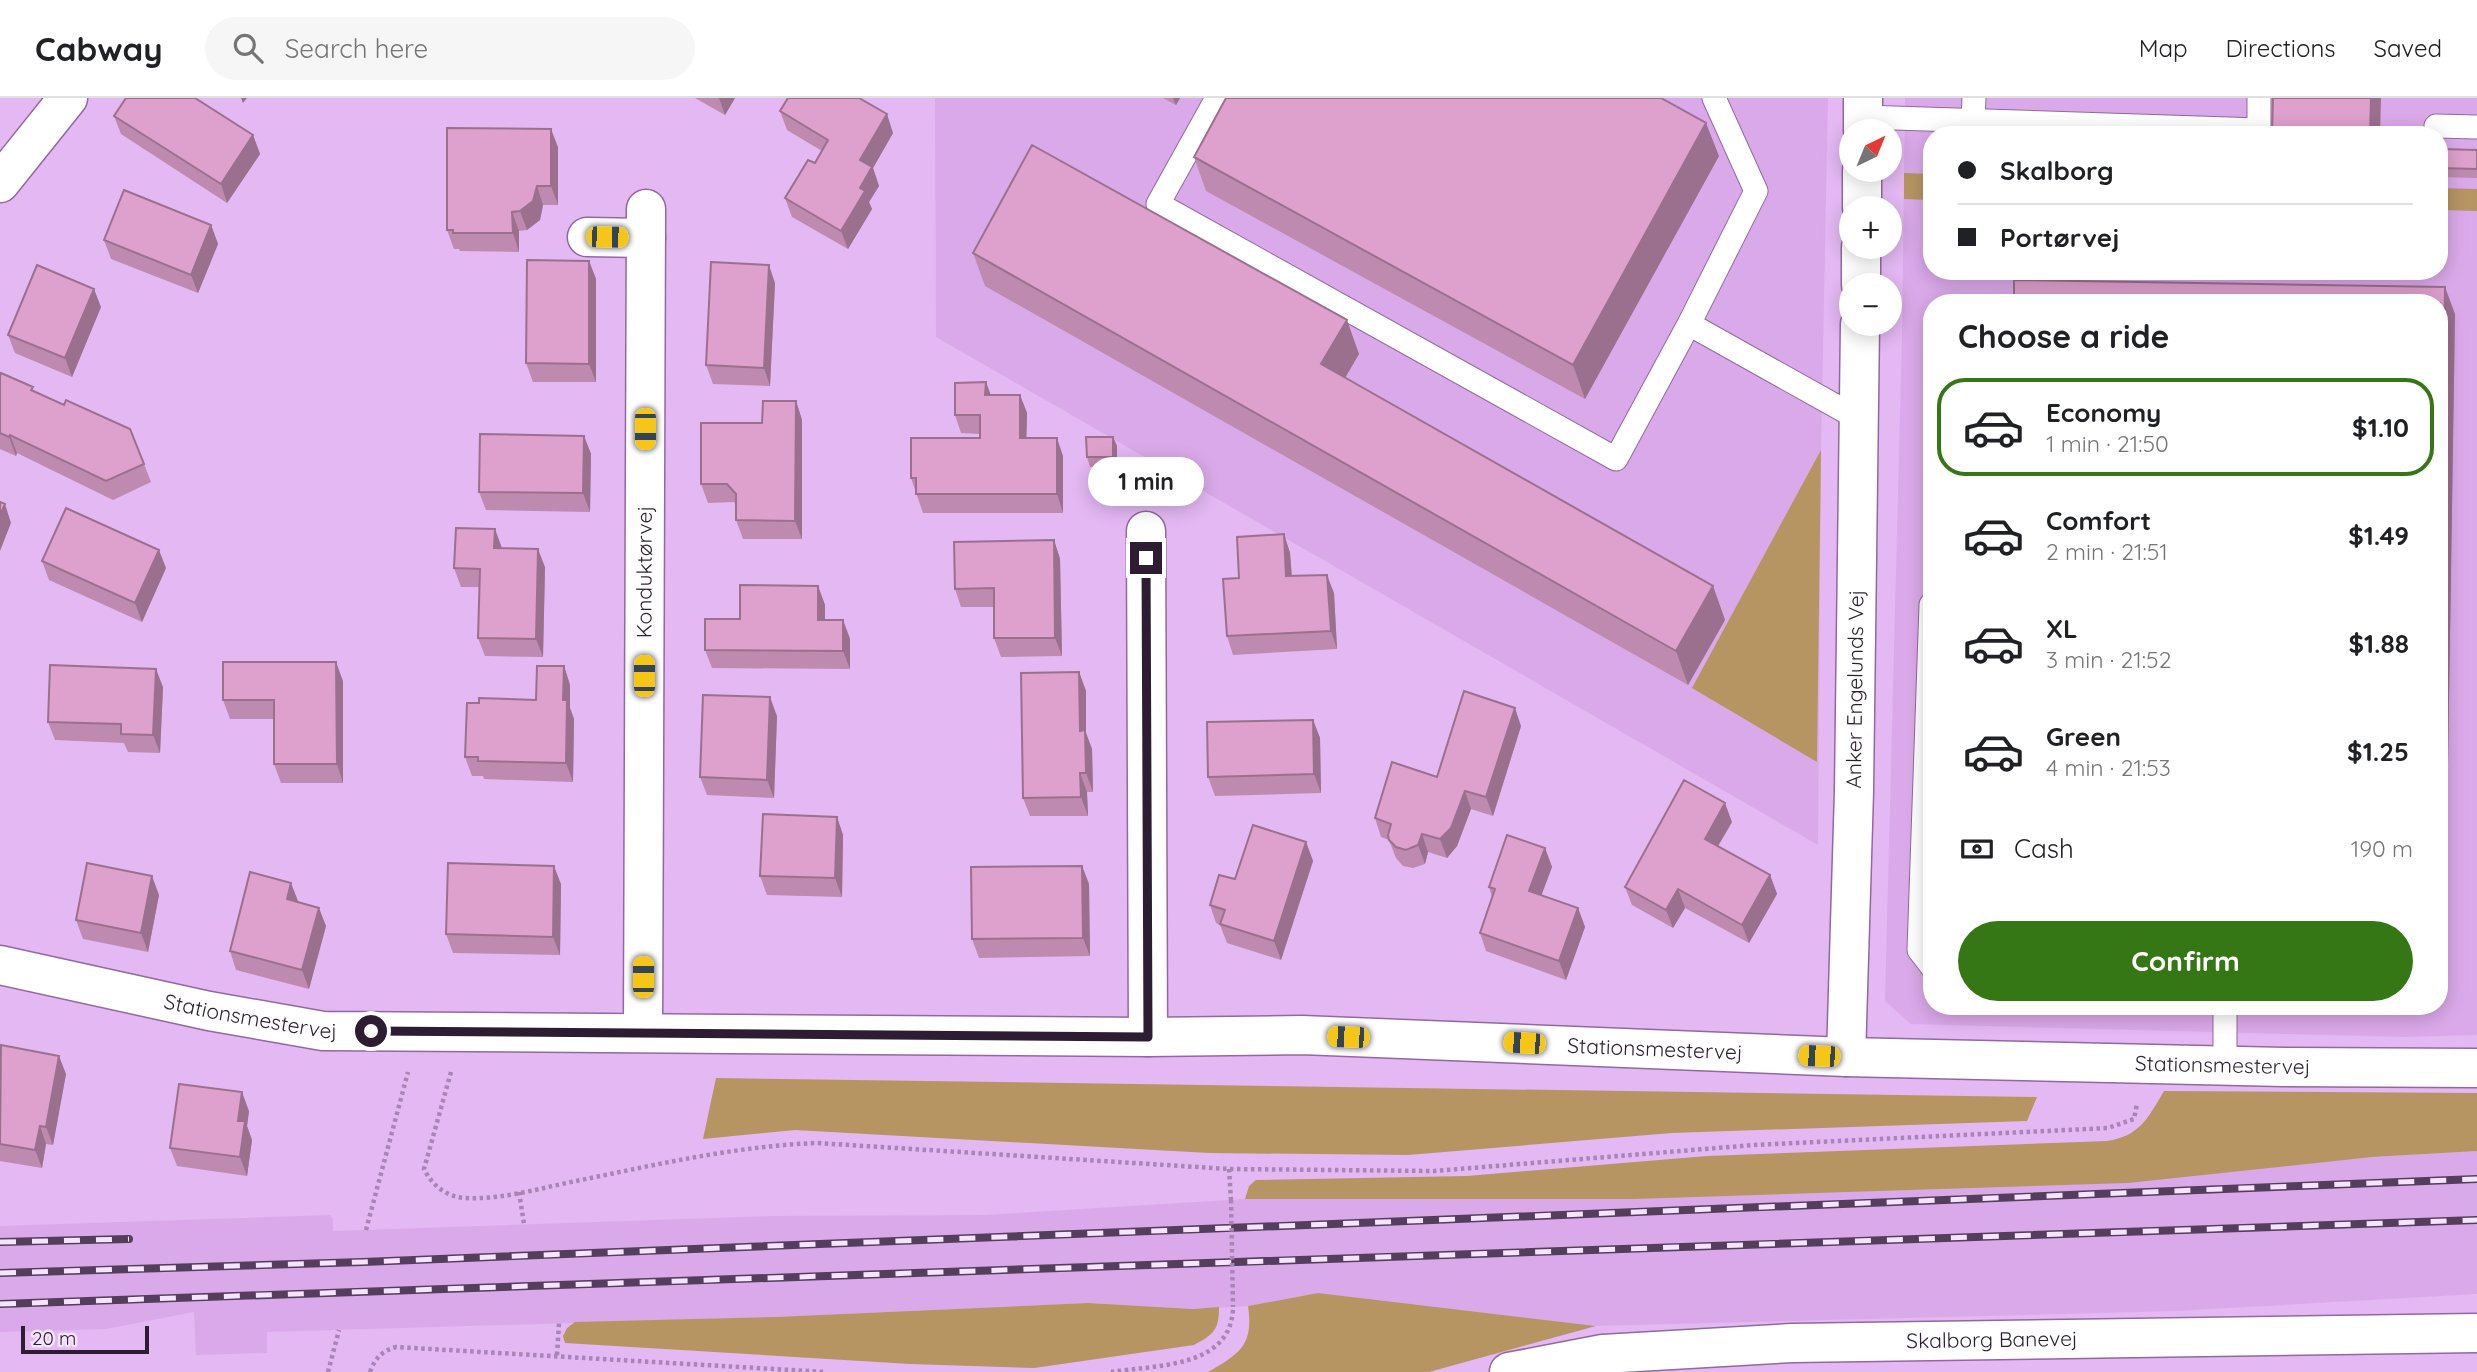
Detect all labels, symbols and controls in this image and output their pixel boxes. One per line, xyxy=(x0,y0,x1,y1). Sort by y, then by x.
search box xyxy=(205,17,695,80)
text: Cabway xyxy=(35,28,163,69)
icon: search xyxy=(229,29,267,67)
text: Search here xyxy=(285,32,428,65)
text: Map xyxy=(2139,33,2188,63)
text: Directions xyxy=(2226,33,2336,63)
text: Saved xyxy=(2374,33,2442,63)
north arrow xyxy=(1839,119,1902,182)
map controls xyxy=(1839,119,1902,336)
text: Skalborg xyxy=(2000,154,2114,187)
button: + xyxy=(1839,196,1902,259)
text: Portørvej xyxy=(2000,221,2119,254)
car xyxy=(586,226,629,248)
button: − xyxy=(1839,273,1902,336)
text: Choose a ride xyxy=(1958,316,2170,356)
icon: car xyxy=(1962,396,2025,459)
text: Economy xyxy=(2046,396,2161,429)
car xyxy=(635,408,656,450)
text: $1.10 xyxy=(2352,411,2409,444)
text: 1 min · 21:50 xyxy=(2046,429,2169,458)
callout: 1 min xyxy=(1088,456,1204,505)
text: 1 min xyxy=(1118,467,1174,496)
icon: car xyxy=(1962,504,2025,567)
text: Comfort xyxy=(2046,504,2151,537)
street label: Konduktørvej xyxy=(630,506,657,638)
text: $1.49 xyxy=(2348,519,2409,552)
text: 2 min · 21:51 xyxy=(2046,537,2168,566)
route end xyxy=(1130,542,1162,574)
street label: Anker Engelunds Vej xyxy=(1840,589,1869,789)
icon: car xyxy=(1962,612,2025,675)
text: XL xyxy=(2046,612,2078,645)
text: $1.88 xyxy=(2348,627,2409,660)
text: 3 min · 21:52 xyxy=(2046,645,2171,674)
car xyxy=(634,655,655,697)
icon: car xyxy=(1962,720,2025,783)
text: Green xyxy=(2046,720,2121,753)
text: $1.25 xyxy=(2347,735,2409,768)
text: 4 min · 21:53 xyxy=(2046,753,2171,782)
icon: cash xyxy=(1958,830,1996,868)
text: Cash xyxy=(2014,832,2074,865)
text: 190 m xyxy=(2351,834,2413,863)
button: Confirm xyxy=(1958,921,2413,1001)
car xyxy=(633,956,654,998)
street label: Stationsmestervej xyxy=(162,987,337,1043)
route start xyxy=(355,1015,387,1047)
car xyxy=(1327,1026,1370,1048)
car xyxy=(1503,1031,1546,1055)
street label: Stationsmestervej xyxy=(1567,1032,1743,1065)
car xyxy=(1798,1045,1841,1067)
street label: Stationsmestervej xyxy=(2135,1050,2310,1079)
scale bar xyxy=(21,1323,149,1355)
street label: Skalborg Banevej xyxy=(1906,1325,2078,1353)
text: 20 m xyxy=(32,1326,76,1350)

